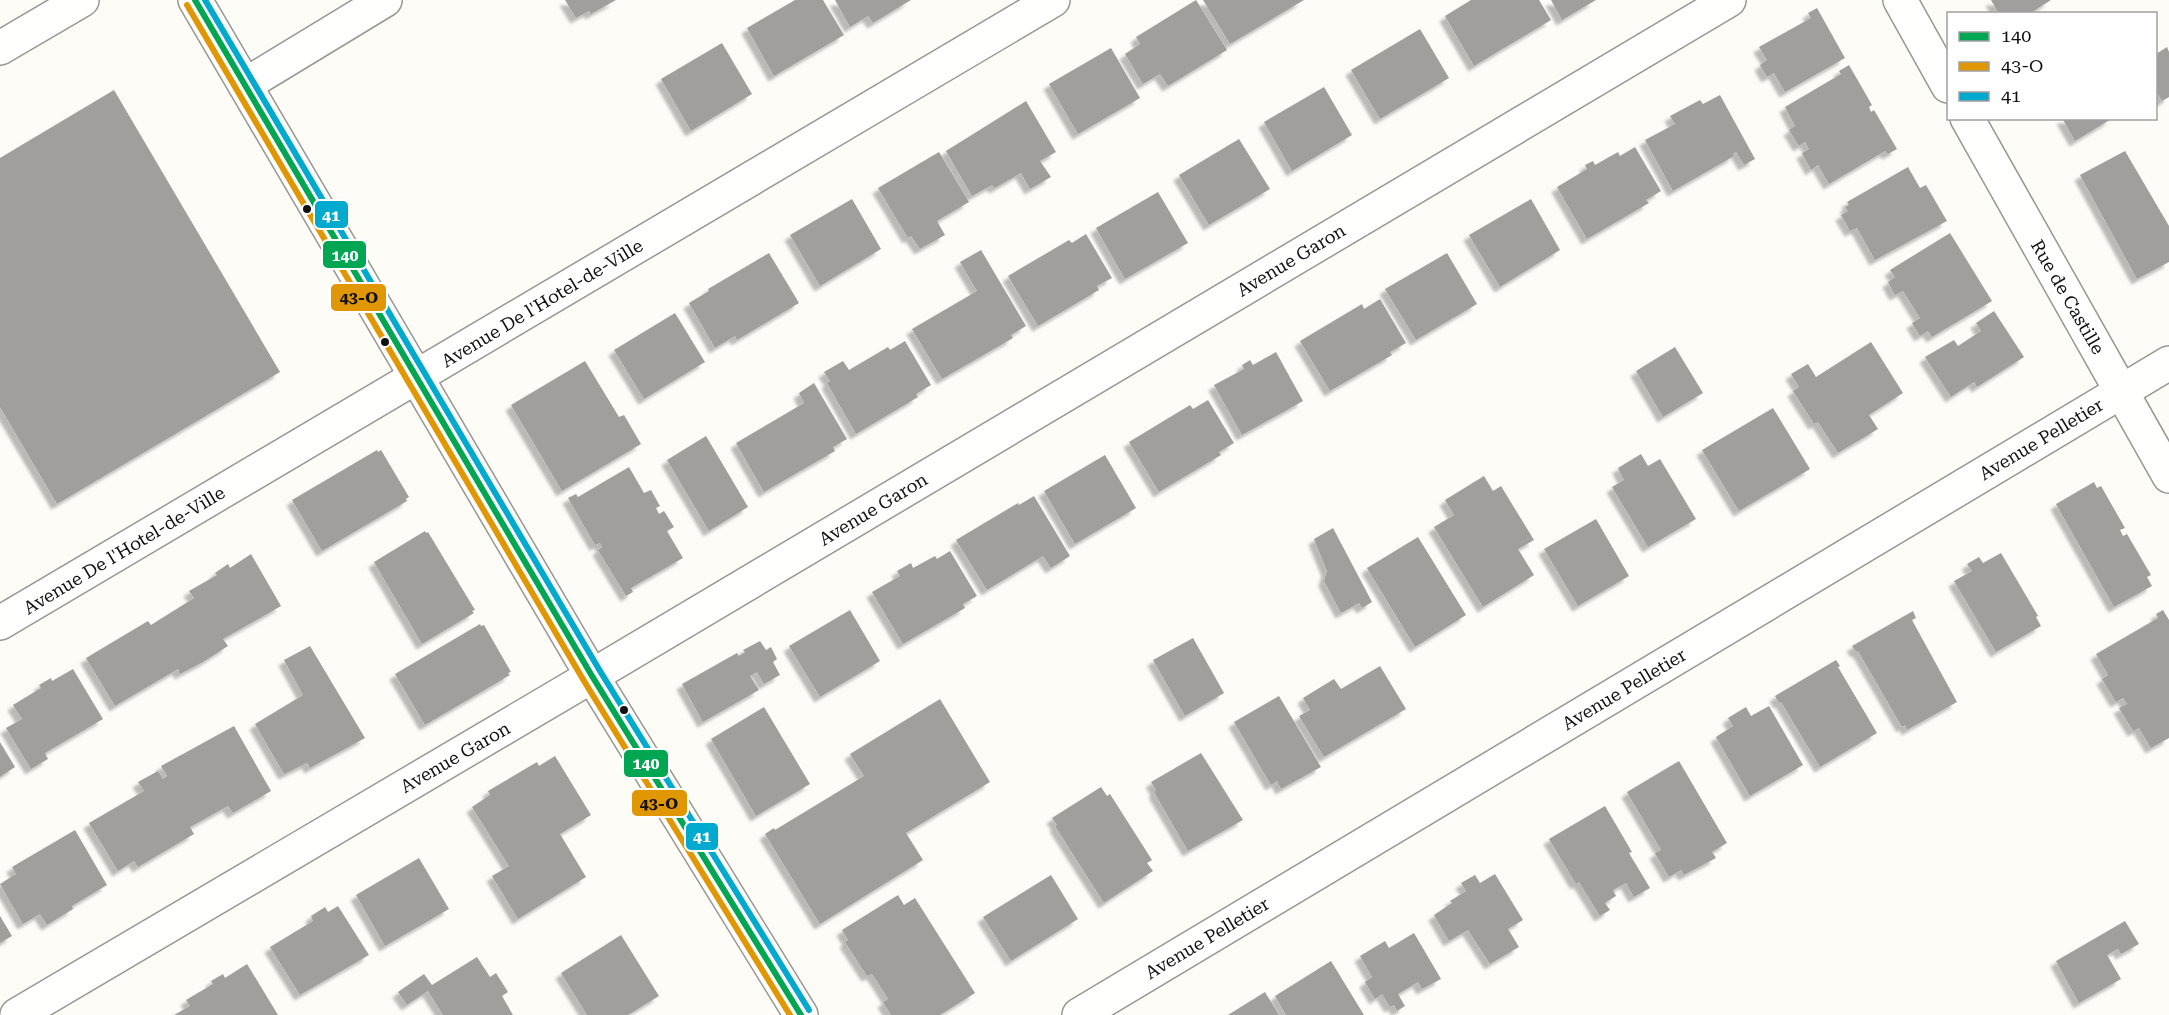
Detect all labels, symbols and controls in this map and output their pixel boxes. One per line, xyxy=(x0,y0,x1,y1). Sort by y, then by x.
legend xyxy=(1947,12,2157,120)
text: 140 xyxy=(2001,25,2031,46)
text: 43-O xyxy=(2001,55,2043,76)
text: 41 xyxy=(2001,85,2021,106)
line badge: 41 xyxy=(314,200,349,229)
unlabelled marker xyxy=(301,203,313,215)
text: 41 xyxy=(322,206,340,225)
street label: Avenue Garon xyxy=(1233,219,1349,301)
street label: Avenue De l'Hotel-de-Ville xyxy=(438,234,647,371)
street label: Rue de Castille xyxy=(2027,236,2109,358)
line badge: 140 xyxy=(322,240,367,269)
text: 140 xyxy=(332,246,358,265)
line badge: 43-O xyxy=(330,283,387,312)
text: 43-O xyxy=(340,288,378,307)
unlabelled marker xyxy=(379,336,391,348)
street label: Avenue Pelletier xyxy=(1975,394,2107,484)
street label: Avenue Garon xyxy=(815,468,931,550)
street label: Avenue De l'Hotel-de-Ville xyxy=(20,481,229,618)
street label: Avenue Pelletier xyxy=(1558,644,1690,734)
unlabelled marker xyxy=(618,704,630,716)
street label: Avenue Garon xyxy=(396,717,514,797)
line badge: 140 xyxy=(623,749,669,778)
text: 140 xyxy=(633,754,659,773)
line badge: 43-O xyxy=(631,789,688,817)
text: 43-O xyxy=(640,794,678,813)
line badge: 41 xyxy=(685,822,719,851)
text: 41 xyxy=(693,827,711,846)
street label: Avenue Pelletier xyxy=(1141,893,1273,983)

